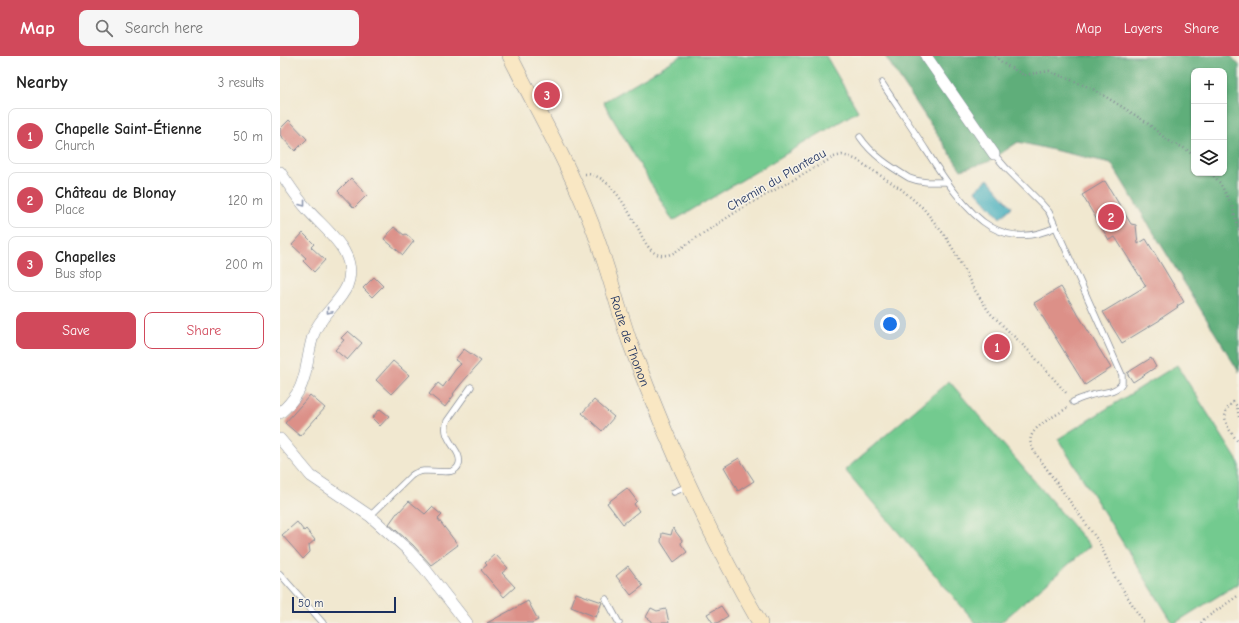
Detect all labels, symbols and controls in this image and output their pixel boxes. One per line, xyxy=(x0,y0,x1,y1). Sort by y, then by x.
search box xyxy=(79,10,359,46)
text: Map xyxy=(20,17,55,39)
icon: search xyxy=(93,17,115,39)
text: Search here xyxy=(125,19,203,37)
text: Map xyxy=(1075,20,1102,37)
text: Layers xyxy=(1124,20,1162,37)
text: Share xyxy=(1184,20,1219,37)
map controls xyxy=(1191,68,1227,176)
button: + xyxy=(1191,68,1227,104)
text: Nearby xyxy=(16,73,67,92)
text: 3 results xyxy=(218,75,264,90)
pin: 3 xyxy=(534,80,560,110)
button: − xyxy=(1191,104,1227,140)
text: Chapelle Saint-Étienne xyxy=(55,120,202,138)
text: 1 xyxy=(27,129,33,144)
text: 50 m xyxy=(233,129,263,144)
text: Church xyxy=(55,138,95,153)
button: layers xyxy=(1191,140,1227,176)
street label: Chemin du Planteau xyxy=(724,145,828,214)
text: Château de Blonay xyxy=(55,184,176,202)
text: 2 xyxy=(27,193,33,208)
text: 120 m xyxy=(228,193,263,208)
one-way arrow xyxy=(298,199,305,206)
text: Place xyxy=(55,202,85,217)
pin: 2 xyxy=(1098,202,1124,232)
text: Chapelles xyxy=(55,248,116,266)
text: 3 xyxy=(27,257,33,272)
text: 200 m xyxy=(225,257,263,272)
text: Bus stop xyxy=(55,266,102,281)
street label: Route de Thonon xyxy=(607,294,653,389)
one-way arrow xyxy=(326,306,333,314)
button: Save xyxy=(16,312,136,349)
button: Share xyxy=(144,312,264,349)
your location xyxy=(880,314,900,334)
pin: 1 xyxy=(984,332,1010,362)
scale bar xyxy=(292,595,396,614)
text: 50 m xyxy=(298,597,323,610)

